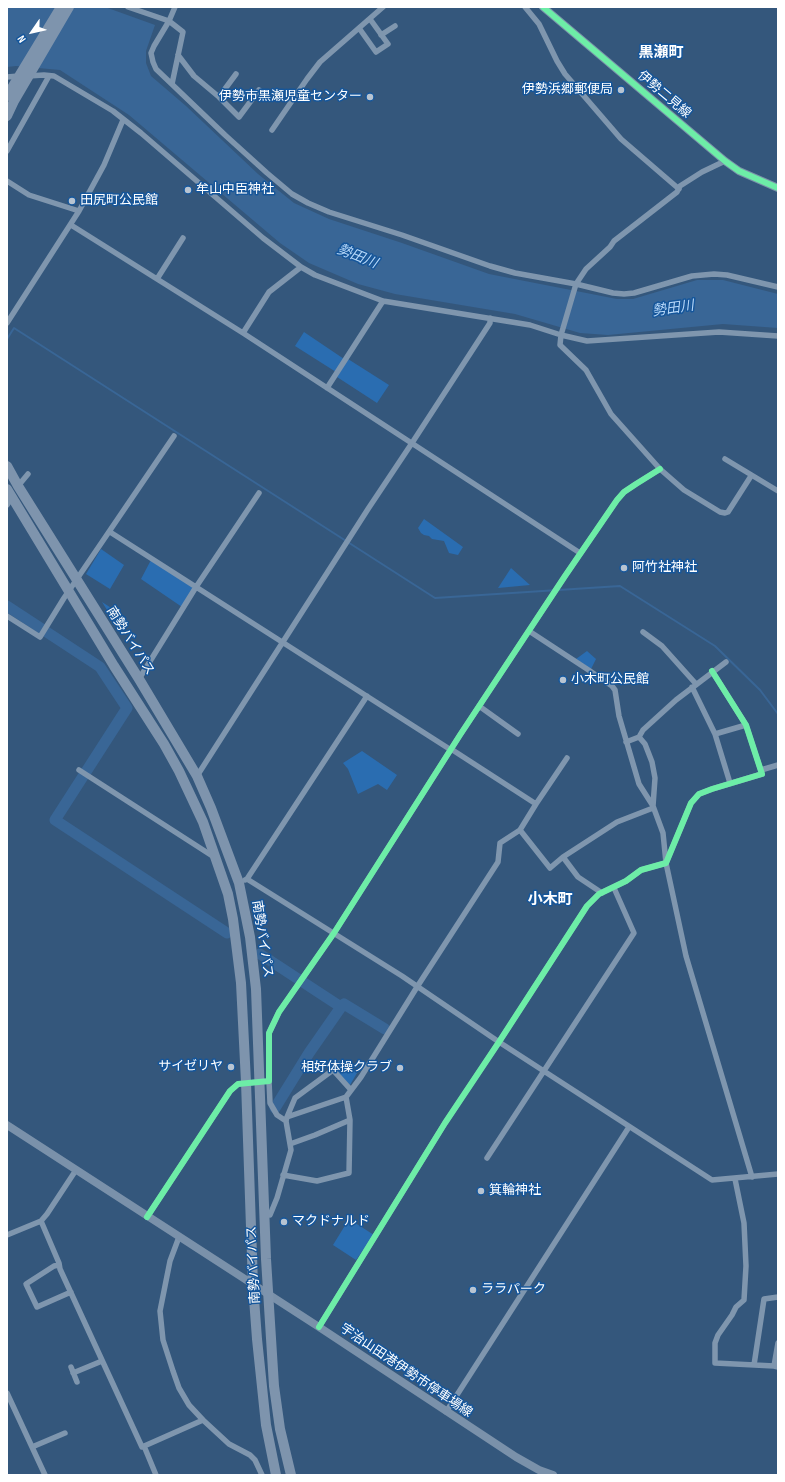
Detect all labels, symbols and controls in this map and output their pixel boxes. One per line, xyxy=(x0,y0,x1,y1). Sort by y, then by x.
north arrow xyxy=(12,12,52,52)
text: N xyxy=(15,33,29,45)
district label: 黒瀬町 xyxy=(639,44,683,62)
street label: 伊勢二見線 xyxy=(634,68,694,122)
place label: 伊勢浜郷郵便局 xyxy=(522,82,613,98)
marker: 伊勢浜郷郵便局 xyxy=(616,85,626,95)
place label: 伊勢市黒瀬児童センター xyxy=(219,89,362,105)
marker: 伊勢市黒瀬児童センター xyxy=(365,92,375,102)
place label: 牟山中臣神社 xyxy=(196,182,274,198)
marker: 牟山中臣神社 xyxy=(183,185,193,195)
place label: 田尻町公民館 xyxy=(80,193,158,209)
marker: 田尻町公民館 xyxy=(67,196,77,206)
water label: 勢田川 xyxy=(334,241,380,273)
water label: 勢田川 xyxy=(651,298,695,320)
place label: 阿竹社神社 xyxy=(632,560,697,576)
marker: 阿竹社神社 xyxy=(619,563,629,573)
street label: 南勢バイパス xyxy=(103,604,157,678)
place label: 小木町公民館 xyxy=(571,672,649,688)
marker: 小木町公民館 xyxy=(558,675,568,685)
district label: 小木町 xyxy=(528,891,572,909)
street label: 南勢バイパス xyxy=(248,899,276,979)
place label: サイゼリヤ xyxy=(158,1059,223,1075)
place label: 相好体操クラブ xyxy=(301,1060,392,1076)
marker: サイゼリヤ xyxy=(226,1062,236,1072)
marker: 相好体操クラブ xyxy=(395,1063,405,1073)
place label: 箕輪神社 xyxy=(489,1183,541,1199)
marker: 箕輪神社 xyxy=(476,1186,486,1196)
place label: マクドナルド xyxy=(292,1214,370,1230)
marker: マクドナルド xyxy=(279,1217,289,1227)
street label: 南勢バイパス xyxy=(244,1226,264,1304)
place label: ララパーク xyxy=(481,1282,546,1298)
marker: ララパーク xyxy=(468,1285,478,1295)
street label: 宇治山田港伊勢市停車場線 xyxy=(337,1321,475,1421)

